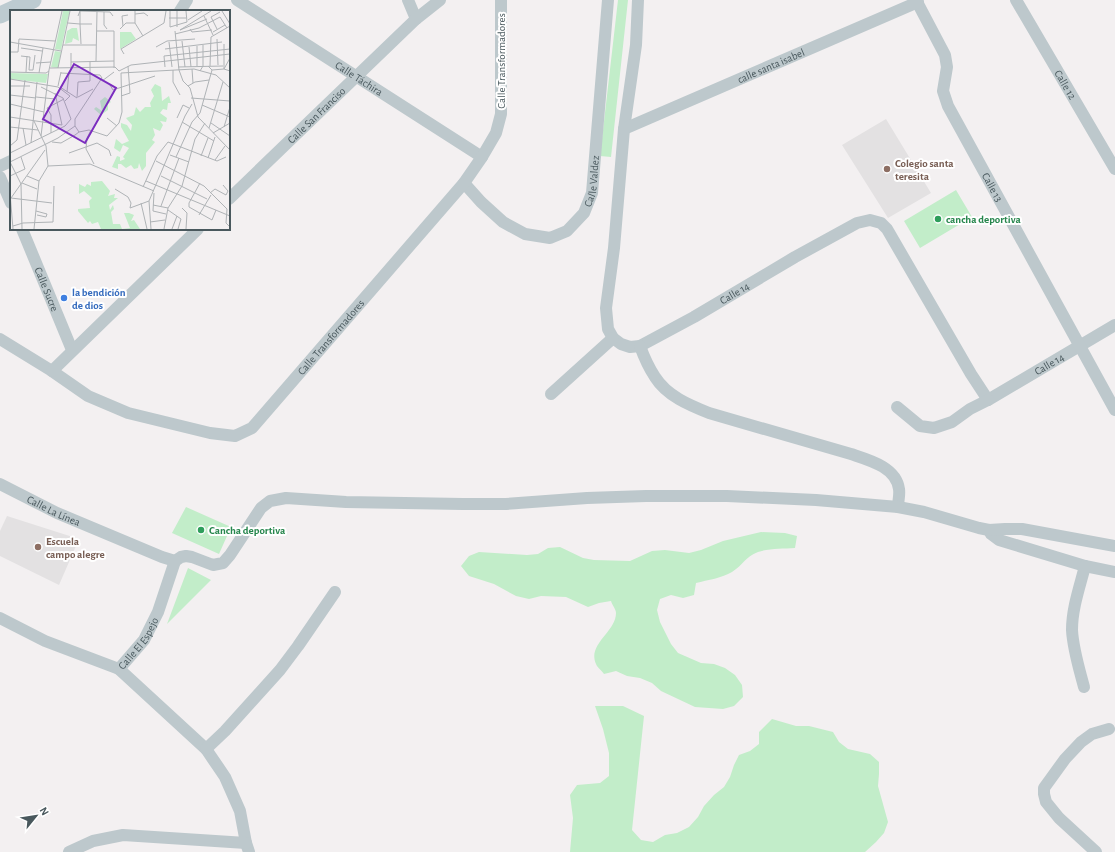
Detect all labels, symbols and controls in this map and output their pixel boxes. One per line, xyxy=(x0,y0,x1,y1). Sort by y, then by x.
inset map xyxy=(10,10,230,230)
street label: Calle Transformadores xyxy=(496,13,507,109)
street label: calle santa isabel xyxy=(736,46,806,85)
street label: Calle Táchira xyxy=(333,59,385,97)
street label: Calle 12 xyxy=(1053,68,1078,101)
street label: Calle San Franciso xyxy=(285,85,347,145)
street label: Calle Valdez xyxy=(582,155,601,208)
place label: Colegio santa teresita xyxy=(895,158,954,182)
marker: Colegio santa teresita xyxy=(882,164,892,174)
street label: Calle 13 xyxy=(980,171,1005,204)
marker: cancha deportiva xyxy=(933,214,943,224)
place label: cancha deportiva xyxy=(946,214,1021,225)
street label: Calle Sucre xyxy=(33,265,61,313)
street label: Calle 14 xyxy=(718,280,751,306)
place label: la bendición de dios xyxy=(72,287,126,311)
marker: la bendición de dios xyxy=(59,293,69,303)
street label: Calle Transformadores xyxy=(295,297,366,377)
street label: Calle 14 xyxy=(1032,351,1066,377)
street label: Calle La Línea xyxy=(25,493,82,528)
marker: Cancha deportiva xyxy=(196,525,206,535)
place label: Cancha deportiva xyxy=(209,525,286,536)
place label: Escuela campo alegre xyxy=(46,536,105,560)
marker: Escuela campo alegre xyxy=(33,542,43,552)
street label: Calle El Espejo xyxy=(116,615,160,671)
north arrow xyxy=(16,796,56,836)
text: N xyxy=(38,805,51,817)

